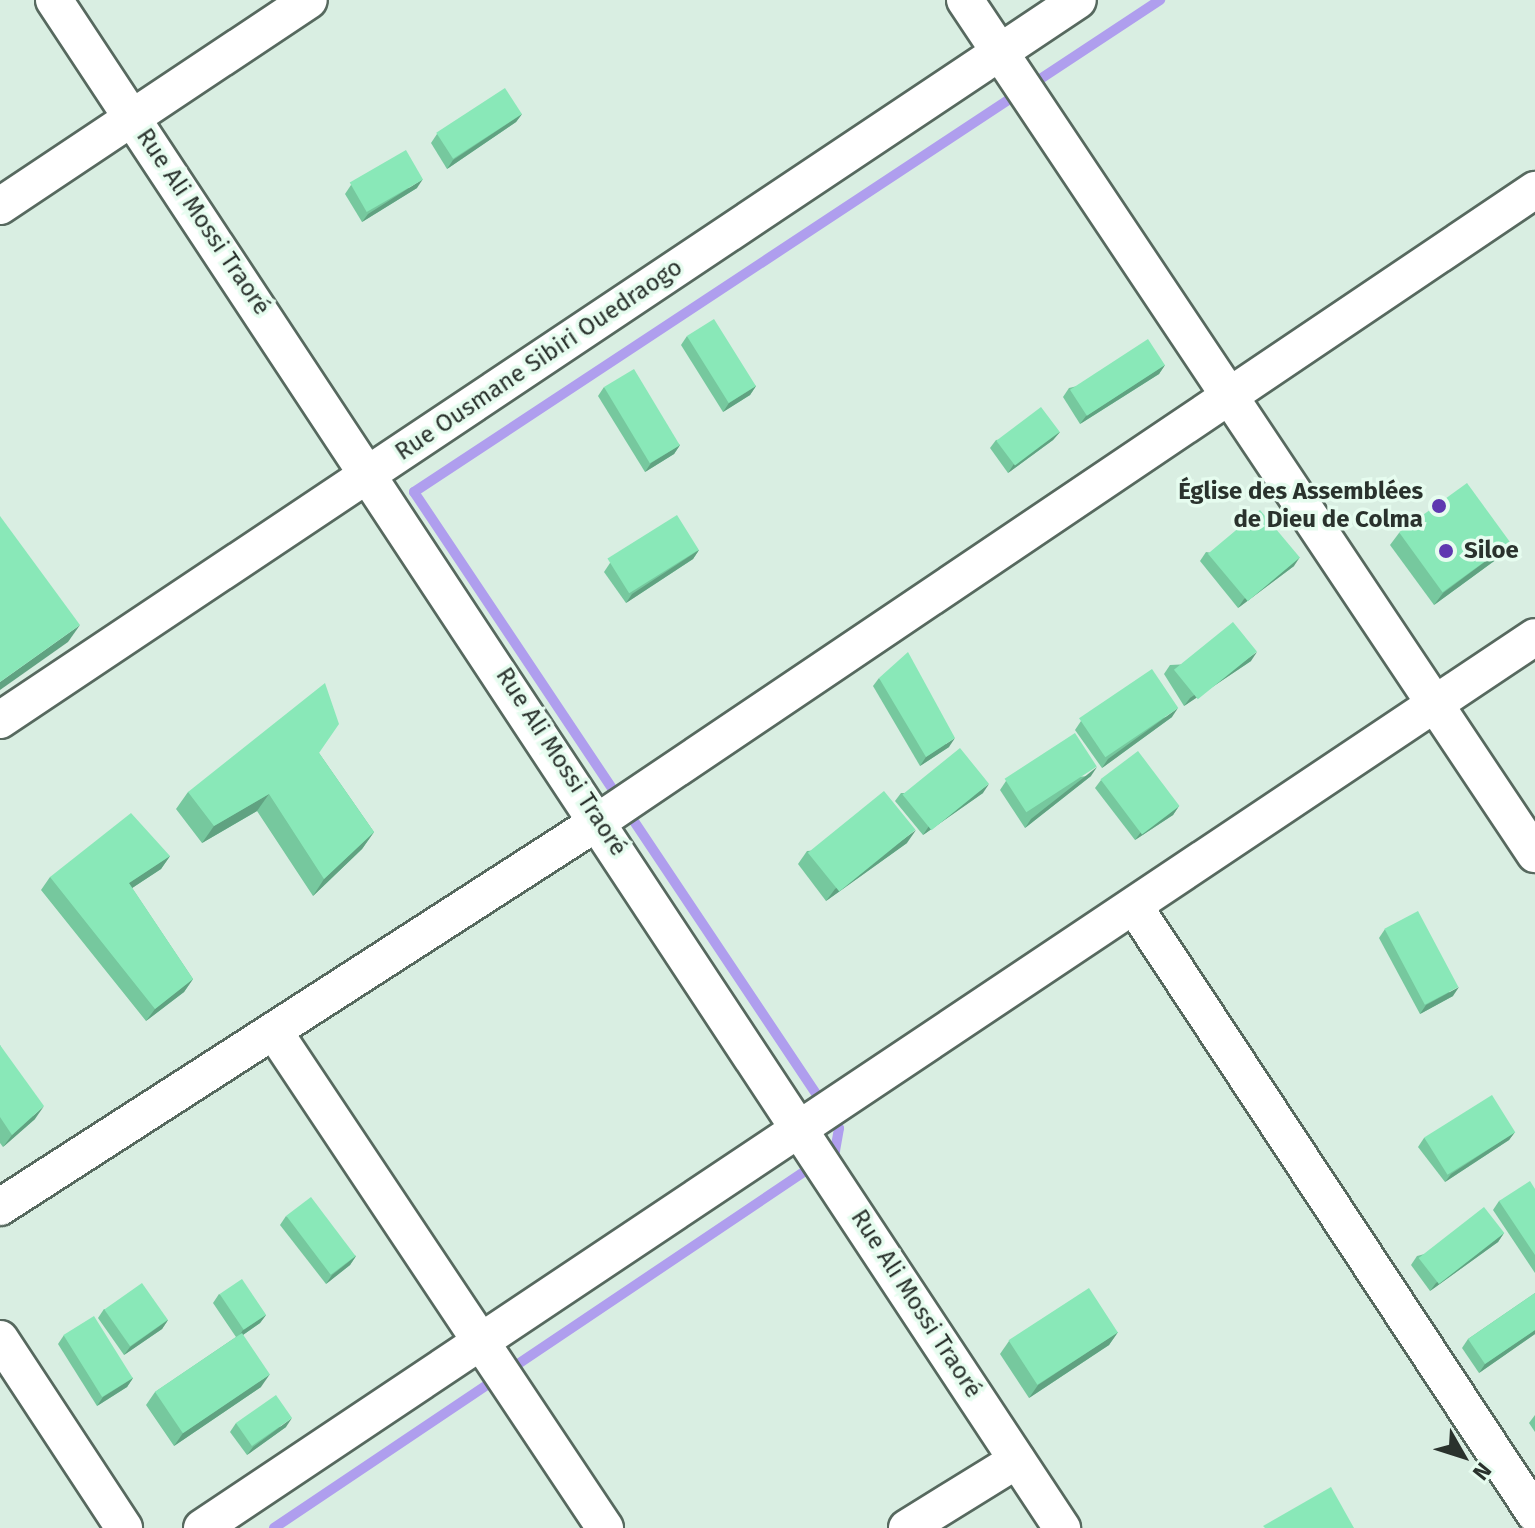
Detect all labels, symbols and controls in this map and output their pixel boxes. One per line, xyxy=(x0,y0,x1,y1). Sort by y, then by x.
street label: Rue Ali Mossi Traoré xyxy=(130,123,276,321)
street label: Rue Ousmane Sibiri Ouedraogo xyxy=(390,253,688,467)
place label: Église des Assemblées de Dieu de Colma xyxy=(1178,478,1423,534)
marker: Église des Assemblées de Dieu de Colma xyxy=(1430,497,1448,515)
place label: Siloe xyxy=(1464,537,1519,565)
marker: Siloe xyxy=(1435,540,1457,562)
street label: Rue Ali Mossi Traoré xyxy=(489,662,633,862)
street label: Rue Ali Mossi Traoré xyxy=(844,1204,988,1404)
north arrow xyxy=(1423,1416,1503,1496)
text: N xyxy=(1467,1457,1497,1486)

